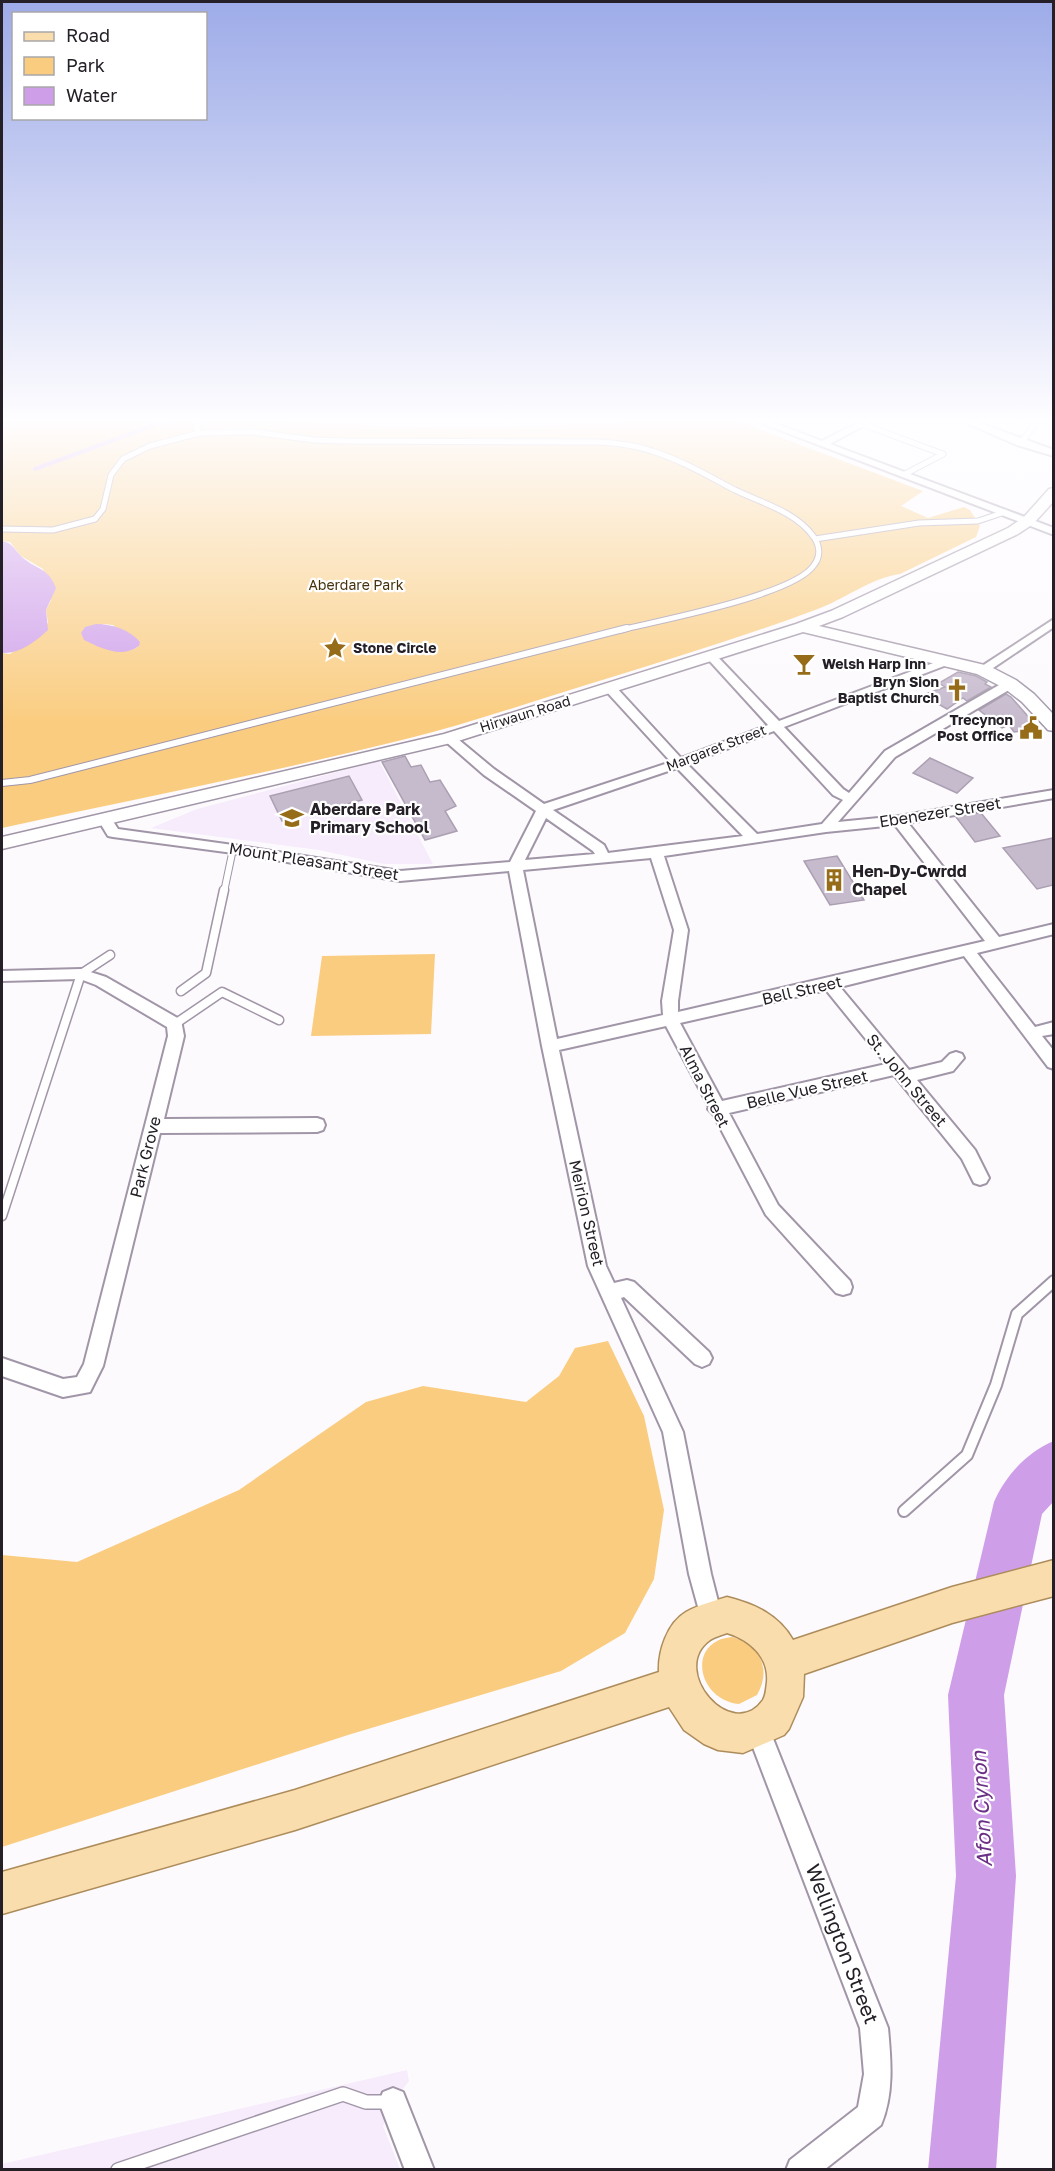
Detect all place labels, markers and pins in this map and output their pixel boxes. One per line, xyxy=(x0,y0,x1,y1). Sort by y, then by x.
place icon: Stone Circle xyxy=(322,635,348,661)
place label: Stone Circle xyxy=(353,639,436,656)
bar icon: Welsh Harp Inn xyxy=(791,651,817,677)
place label: Welsh Harp Inn xyxy=(822,655,926,672)
place label: Bryn Sion Baptist Church xyxy=(838,673,939,706)
church icon: Bryn Sion Baptist Church xyxy=(944,677,970,703)
place label: Trecynon Post Office xyxy=(937,711,1013,744)
public building icon: Trecynon Post Office xyxy=(1018,715,1044,741)
place label: Aberdare Park Primary School xyxy=(310,799,430,837)
school or university icon: Aberdare Park Primary School xyxy=(279,805,305,831)
place label: Hen-Dy-Cwrdd Chapel xyxy=(852,861,967,899)
building icon: Hen-Dy-Cwrdd Chapel xyxy=(821,867,847,893)

